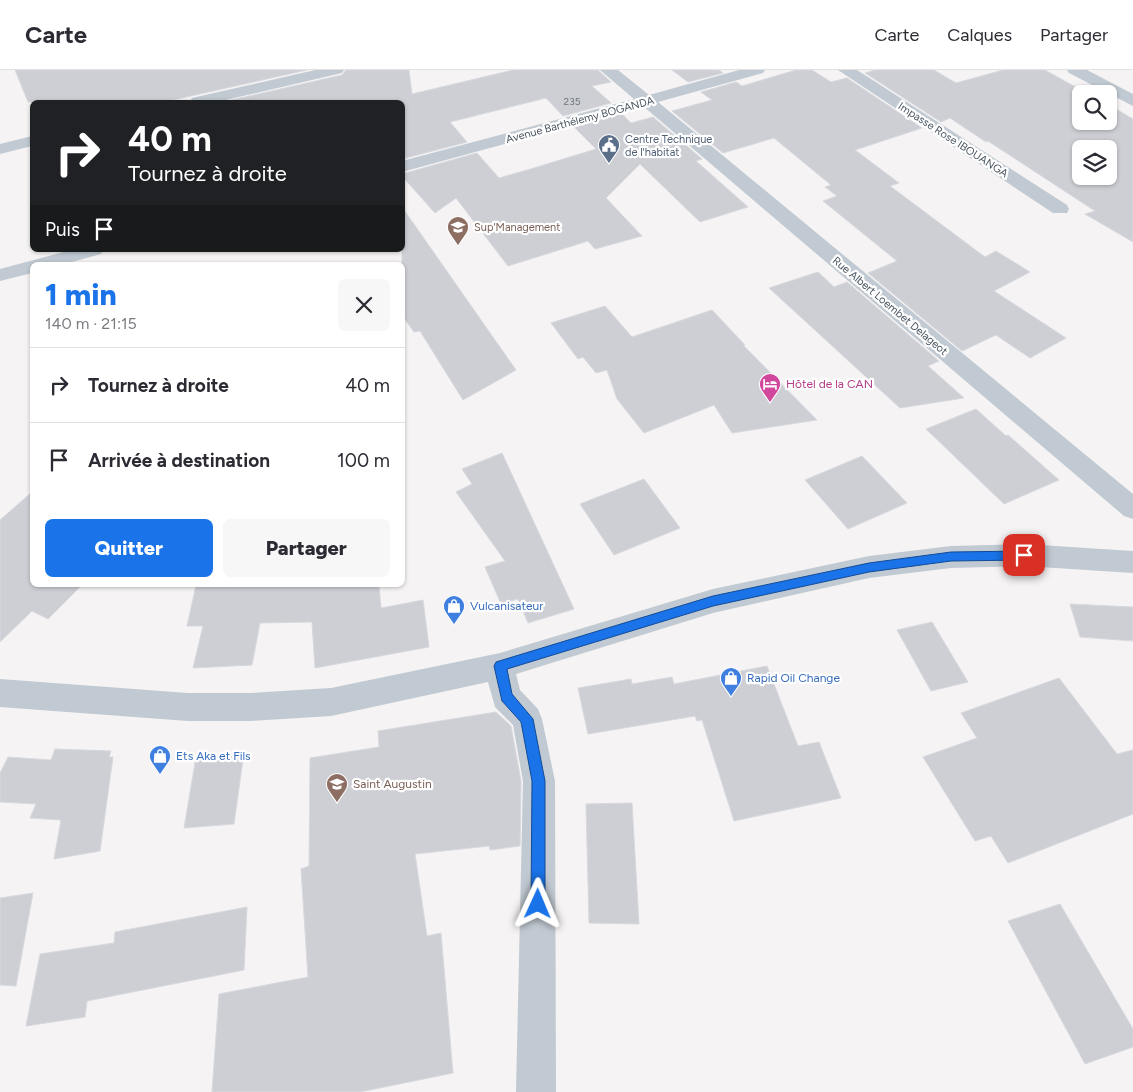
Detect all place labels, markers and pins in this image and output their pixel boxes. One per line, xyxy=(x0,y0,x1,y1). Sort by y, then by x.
public building icon: Centre Technique de l'habitat xyxy=(597,133,621,164)
place label: Centre Technique de l'habitat xyxy=(625,133,712,159)
school or university icon: Sup'Management xyxy=(446,215,470,246)
place label: Sup'Management xyxy=(474,221,560,234)
hotel icon: Hôtel de la CAN xyxy=(758,372,782,403)
place label: Hôtel de la CAN xyxy=(786,377,873,391)
pin xyxy=(1003,534,1045,576)
shop icon: Vulcanisateur xyxy=(442,594,466,625)
place label: Vulcanisateur xyxy=(470,599,543,613)
shop icon: Rapid Oil Change xyxy=(719,666,743,697)
place label: Rapid Oil Change xyxy=(747,671,840,685)
shop icon: Ets Aka et Fils xyxy=(148,744,172,775)
place label: Ets Aka et Fils xyxy=(176,749,251,763)
school or university icon: Saint Augustin xyxy=(325,772,349,803)
place label: Saint Augustin xyxy=(353,777,432,791)

